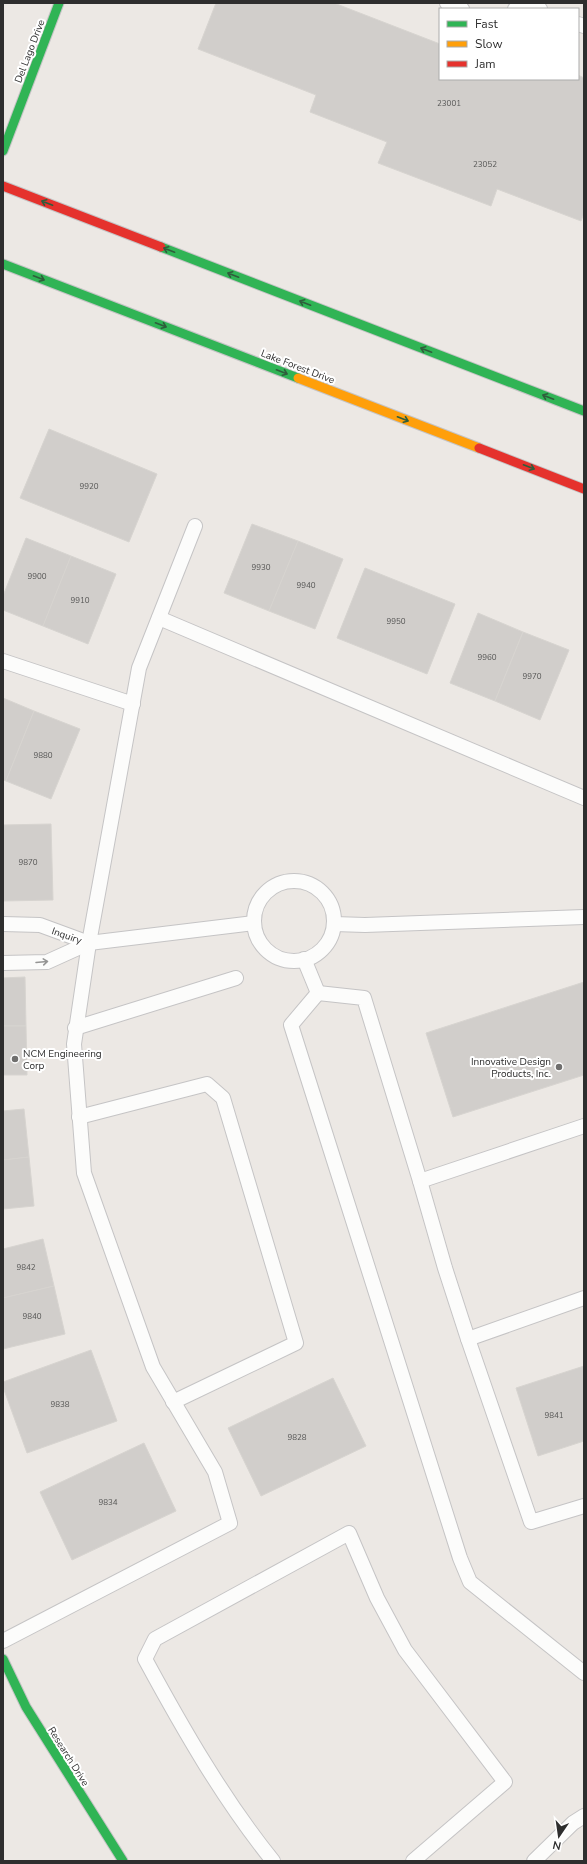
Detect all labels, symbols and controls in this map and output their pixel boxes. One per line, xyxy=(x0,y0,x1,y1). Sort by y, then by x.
legend xyxy=(439,8,579,80)
text: Fast xyxy=(475,16,498,32)
street label: Del Lago Drive xyxy=(11,18,48,85)
text: Slow xyxy=(475,36,503,52)
text: Jam xyxy=(474,56,496,72)
house number: 23001 xyxy=(437,98,461,109)
house number: 23052 xyxy=(473,159,497,170)
one-way arrow xyxy=(42,199,54,207)
one-way arrow xyxy=(163,246,175,254)
one-way arrow xyxy=(227,270,239,278)
one-way arrow xyxy=(33,274,45,282)
one-way arrow xyxy=(300,298,312,306)
one-way arrow xyxy=(154,321,166,329)
one-way arrow xyxy=(421,345,433,353)
street label: Lake Forest Drive xyxy=(259,346,336,387)
one-way arrow xyxy=(275,368,287,376)
one-way arrow xyxy=(542,393,554,400)
one-way arrow xyxy=(397,415,409,423)
one-way arrow xyxy=(522,464,534,472)
house number: 9920 xyxy=(79,481,99,492)
house number: 9930 xyxy=(251,562,271,573)
house number: 9900 xyxy=(27,571,47,582)
house number: 9940 xyxy=(296,580,316,591)
house number: 9910 xyxy=(70,595,90,606)
house number: 9950 xyxy=(386,616,406,627)
house number: 9960 xyxy=(477,652,497,663)
house number: 9970 xyxy=(522,671,542,682)
house number: 9880 xyxy=(33,750,53,761)
house number: 9870 xyxy=(18,857,38,868)
street label: Inquiry xyxy=(50,924,84,948)
one-way arrow xyxy=(35,959,48,966)
place label: NCM Engineering Corp xyxy=(23,1047,102,1073)
marker: NCM Engineering Corp xyxy=(10,1054,20,1064)
place label: Innovative Design Products, Inc. xyxy=(471,1055,551,1081)
marker: Innovative Design Products, Inc. xyxy=(554,1062,564,1072)
house number: 9842 xyxy=(16,1262,36,1273)
house number: 9840 xyxy=(22,1311,42,1322)
house number: 9838 xyxy=(50,1399,70,1410)
house number: 9841 xyxy=(544,1410,564,1421)
house number: 9828 xyxy=(287,1432,307,1443)
house number: 9834 xyxy=(98,1497,118,1508)
street label: Research Drive xyxy=(44,1724,92,1789)
north arrow xyxy=(539,1816,579,1856)
text: N xyxy=(551,1837,563,1853)

